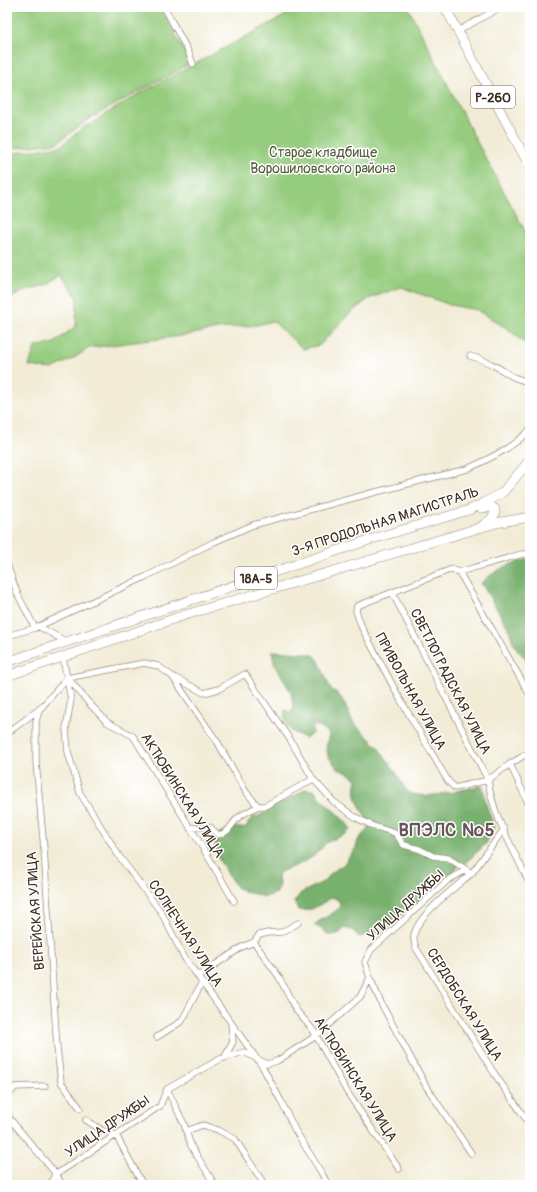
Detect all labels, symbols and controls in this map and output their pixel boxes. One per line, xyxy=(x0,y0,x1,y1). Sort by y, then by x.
road number: Р-260 xyxy=(471,86,515,108)
park label: Старое кладбище Ворошиловского района xyxy=(250,144,396,177)
street label: 3-Я ПРОДОЛЬНАЯ МАГИСТРАЛЬ xyxy=(289,483,481,560)
road number: 18А-5 xyxy=(235,567,277,589)
street label: СВЕТЛОГРАДСКАЯ УЛИЦА xyxy=(406,606,495,757)
street label: ПРИВОЛЬНАЯ УЛИЦА xyxy=(371,630,450,753)
street label: АКТЮБИНСКАЯ УЛИЦА xyxy=(137,730,228,861)
district label: ВПЭЛС №5 xyxy=(398,819,496,842)
street label: ВЕРЕЙСКАЯ УЛИЦА xyxy=(23,851,48,971)
street label: УЛИЦА ДРУЖБЫ xyxy=(363,866,447,944)
street label: СОЛНЕЧНАЯ УЛИЦА xyxy=(145,877,226,990)
street label: СЕРДОБСКАЯ УЛИЦА xyxy=(423,945,506,1064)
street label: АКТЮБИНСКАЯ УЛИЦА xyxy=(310,1014,401,1145)
street label: УЛИЦА ДРУЖБЫ xyxy=(62,1092,153,1161)

